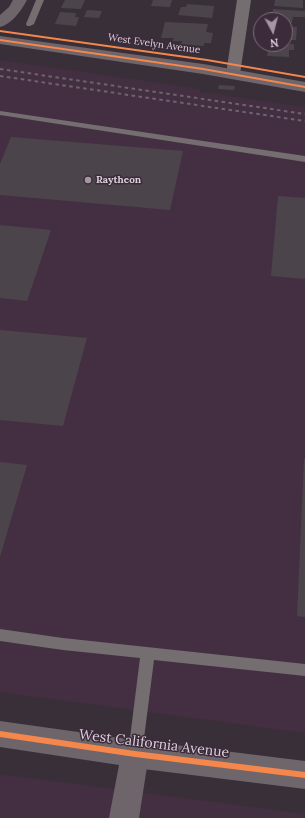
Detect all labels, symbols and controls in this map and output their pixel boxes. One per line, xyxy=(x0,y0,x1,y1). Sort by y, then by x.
north arrow xyxy=(253,12,293,52)
street label: West Evelyn Avenue xyxy=(107,32,201,56)
text: N xyxy=(269,35,279,50)
place label: Raytheon xyxy=(96,174,141,186)
marker: Raytheon xyxy=(83,175,93,185)
street label: West California Avenue xyxy=(78,726,230,762)

